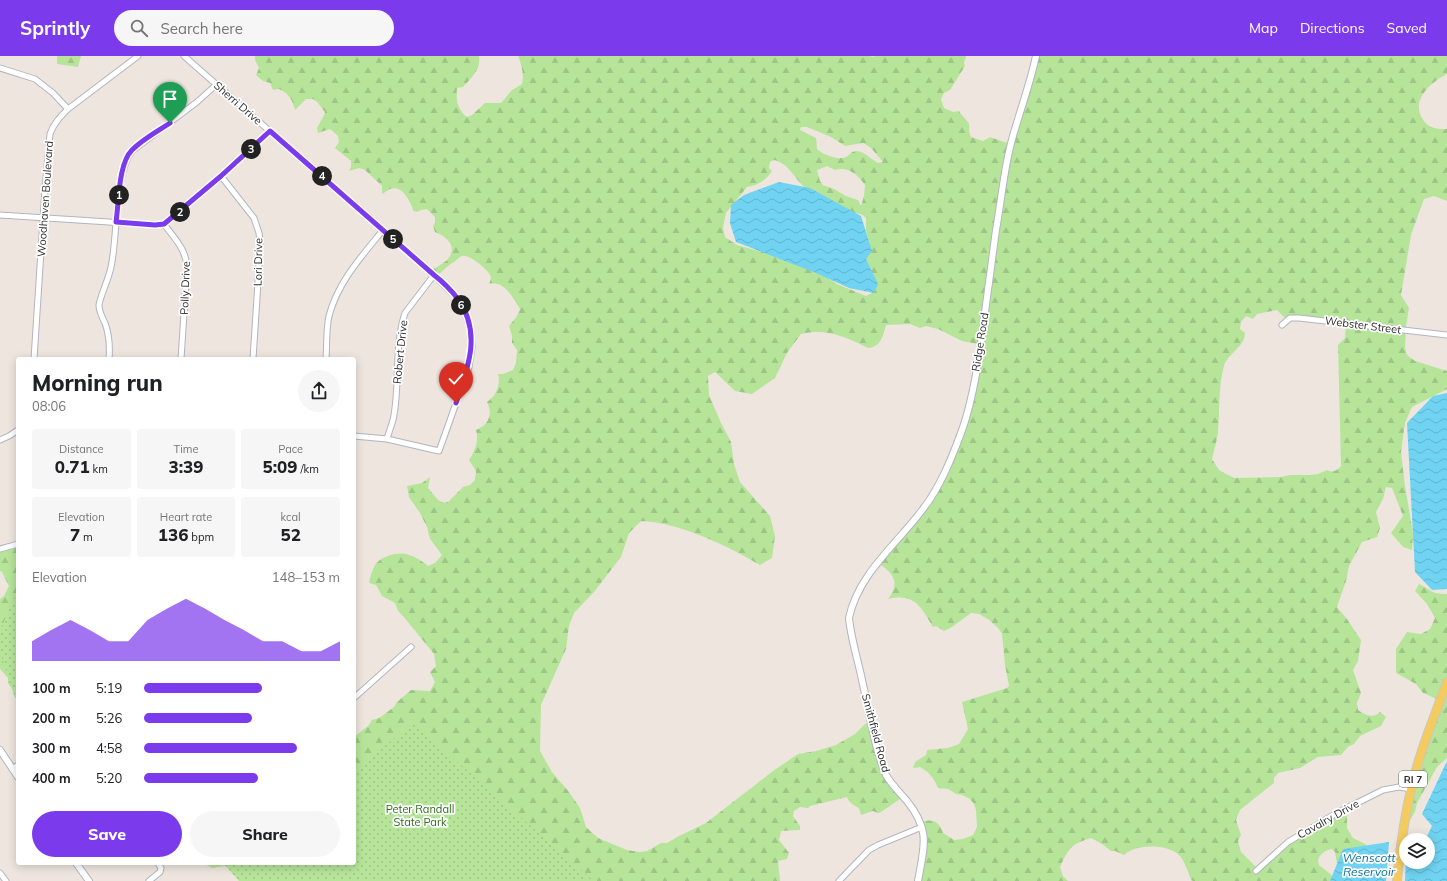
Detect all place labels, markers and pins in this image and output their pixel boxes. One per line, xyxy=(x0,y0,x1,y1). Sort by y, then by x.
pin xyxy=(153,82,187,123)
pin: 3 xyxy=(241,139,261,159)
pin: 4 xyxy=(312,166,332,186)
pin: 1 xyxy=(109,185,129,205)
pin: 2 xyxy=(170,202,190,222)
pin: 5 xyxy=(383,229,403,249)
pin: 6 xyxy=(451,295,471,315)
pin xyxy=(439,362,473,403)

